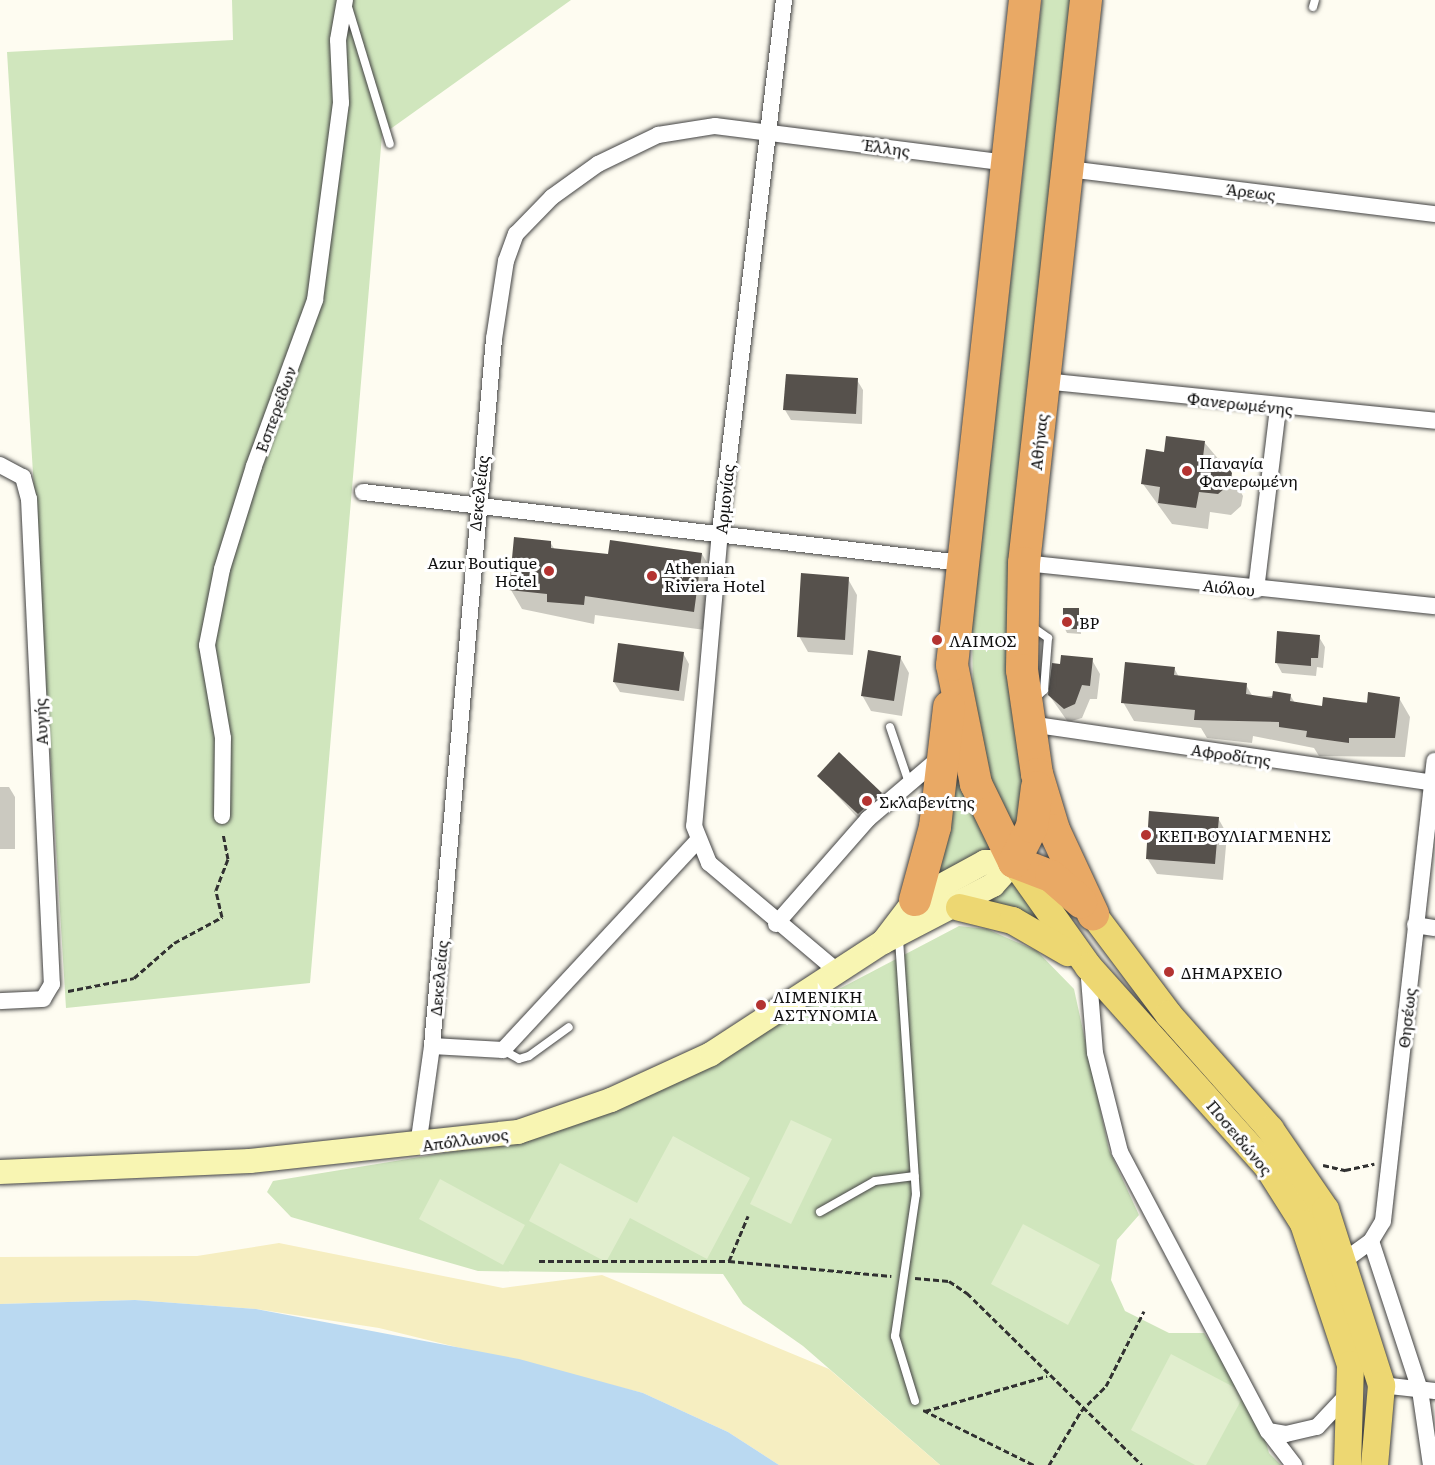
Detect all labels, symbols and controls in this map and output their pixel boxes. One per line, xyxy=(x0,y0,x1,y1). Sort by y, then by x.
street label: Έλλης xyxy=(863,134,911,160)
street label: Άρεως xyxy=(1225,178,1277,204)
street label: Εσπερείδων xyxy=(251,363,299,455)
street label: Φανερωμένης xyxy=(1186,388,1294,418)
street label: Αθήνας xyxy=(1025,413,1051,471)
place label: Παναγία Φανερωμένη xyxy=(1199,452,1298,490)
street label: Δεκελείας xyxy=(464,454,492,532)
street label: Αρμονίας xyxy=(711,463,737,535)
marker: Παναγία Φανερωμένη xyxy=(1180,464,1194,478)
place label: Azur Boutique Hotel xyxy=(427,552,537,590)
place label: Athenian Riviera Hotel xyxy=(664,557,765,595)
marker: Azur Boutique Hotel xyxy=(542,564,556,578)
marker: Athenian Riviera Hotel xyxy=(645,569,659,583)
street label: Αιόλου xyxy=(1202,575,1256,599)
place label: BP xyxy=(1079,612,1099,632)
marker: BP xyxy=(1060,615,1074,629)
place label: ΛΑΙΜΟΣ xyxy=(949,630,1017,650)
marker: ΛΑΙΜΟΣ xyxy=(930,633,944,647)
street label: Αυγής xyxy=(29,698,51,746)
street label: Αφροδίτης xyxy=(1190,739,1272,769)
place label: Σκλαβενίτης xyxy=(879,791,975,811)
marker: Σκλαβενίτης xyxy=(860,794,874,808)
place label: ΚΕΠ ΒΟΥΛΙΑΓΜΕΝΗΣ xyxy=(1158,825,1331,845)
marker: ΚΕΠ ΒΟΥΛΙΑΓΜΕΝΗΣ xyxy=(1139,828,1153,842)
street label: Δεκελείας xyxy=(425,939,451,1017)
place label: ΔΗΜΑΡΧΕΙΟ xyxy=(1181,962,1282,982)
marker: ΔΗΜΑΡΧΕΙΟ xyxy=(1162,965,1176,979)
place label: ΛΙΜΕΝΙΚΗ ΑΣΤΥΝΟΜΙΑ xyxy=(773,986,878,1024)
street label: Θησέως xyxy=(1393,987,1419,1049)
marker: ΛΙΜΕΝΙΚΗ ΑΣΤΥΝΟΜΙΑ xyxy=(754,998,768,1012)
street label: Ποσειδώνος xyxy=(1203,1096,1277,1178)
street label: Απόλλωνος xyxy=(421,1123,509,1155)

